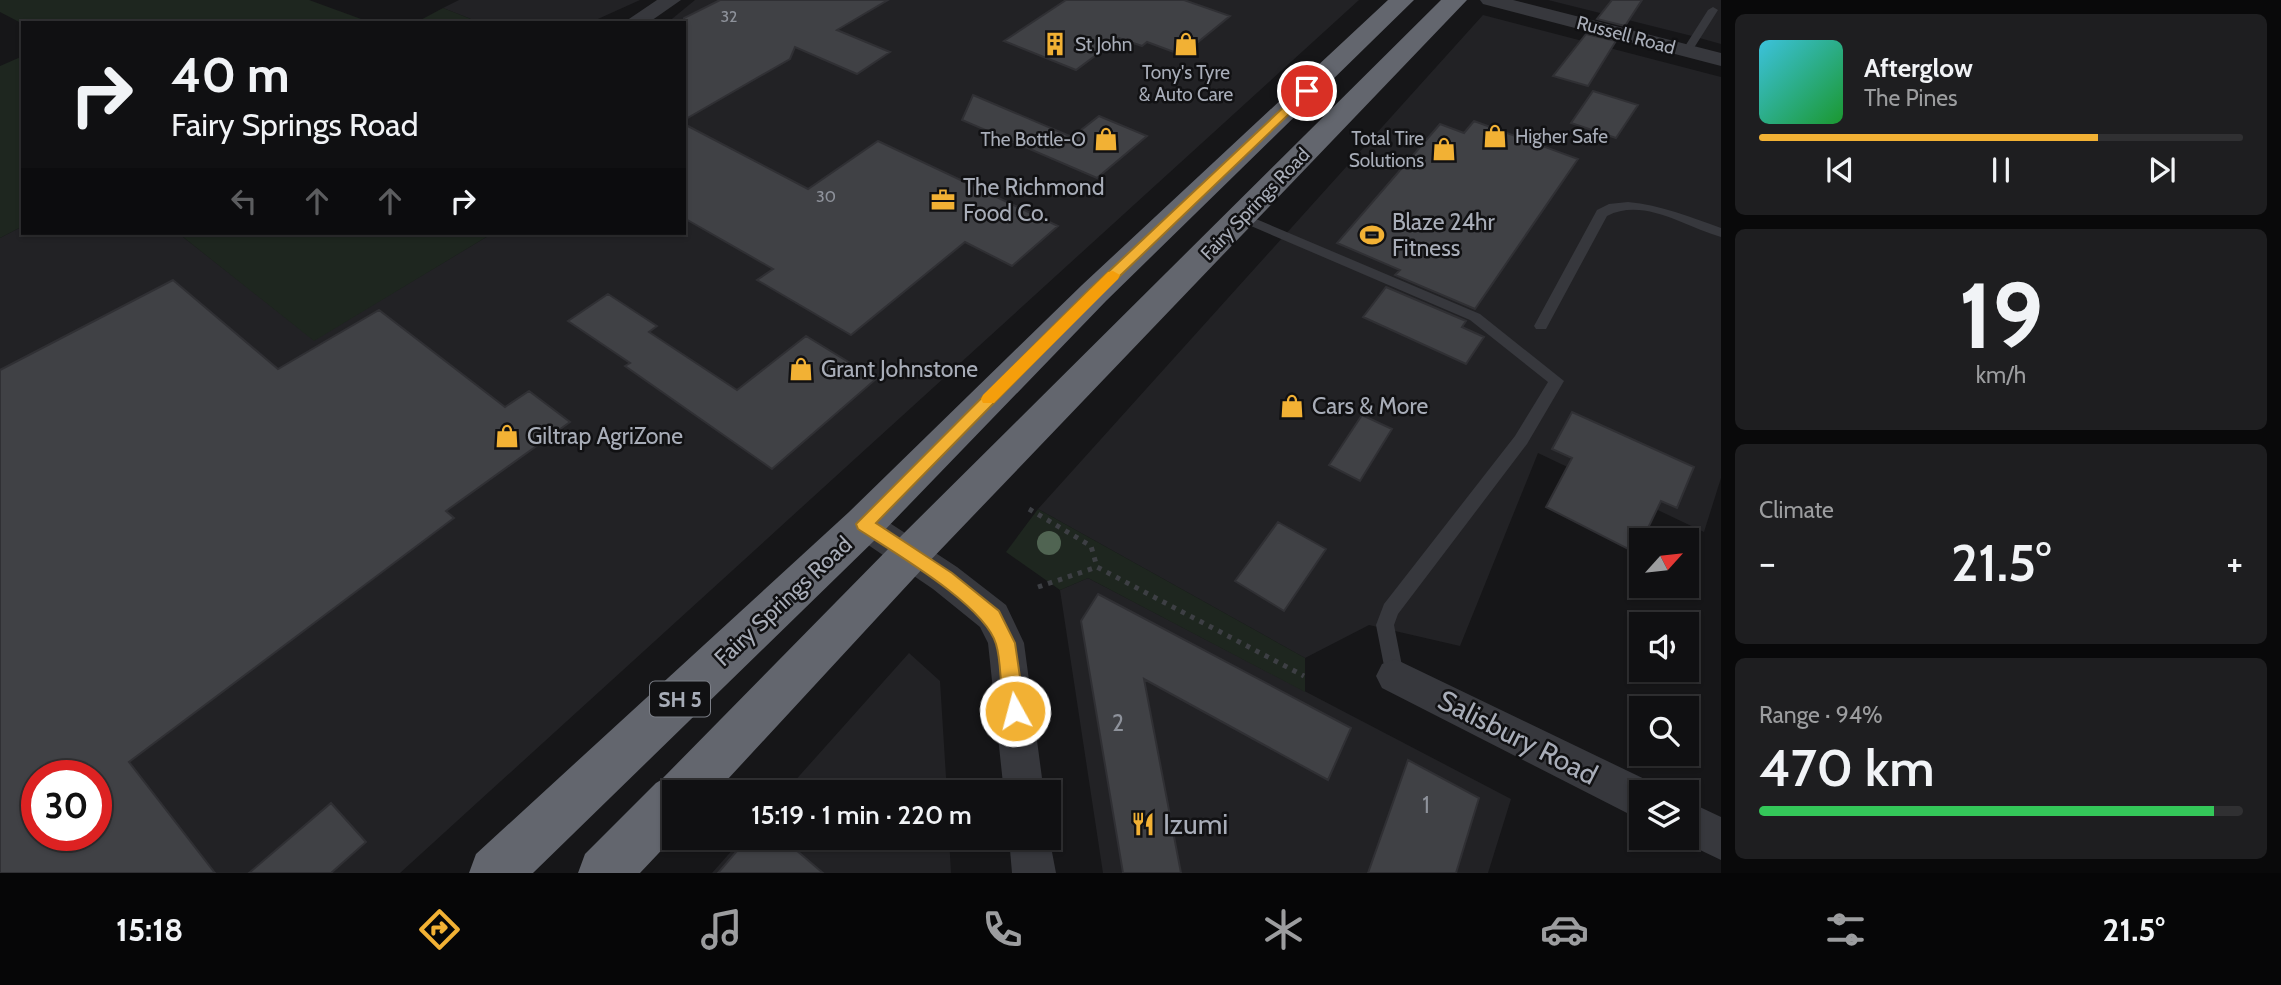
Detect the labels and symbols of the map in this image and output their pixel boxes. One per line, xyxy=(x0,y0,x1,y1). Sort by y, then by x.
house number: 32 xyxy=(720,7,738,26)
street label: Russell Road xyxy=(1574,11,1678,59)
building icon: St John xyxy=(1041,30,1069,58)
shop icon: Tony's Tyre & Auto Care xyxy=(1172,30,1200,58)
place label: St John xyxy=(1075,33,1132,56)
place label: Tony's Tyre & Auto Care xyxy=(1139,61,1234,106)
pin xyxy=(1277,61,1337,121)
shop icon: Higher Safe xyxy=(1481,122,1509,150)
shop icon: The Bottle-O xyxy=(1092,125,1120,153)
place label: Higher Safe xyxy=(1515,125,1608,148)
place label: Total Tire Solutions xyxy=(1349,127,1424,172)
place label: The Bottle-O xyxy=(980,128,1086,151)
shop icon: Total Tire Solutions xyxy=(1430,135,1458,163)
street label: Fairy Springs Road xyxy=(1196,143,1314,265)
place label: The Richmond Food Co. xyxy=(963,173,1104,227)
office icon: The Richmond Food Co. xyxy=(929,186,957,214)
house number: 30 xyxy=(816,187,836,206)
place label: Blaze 24hr Fitness xyxy=(1392,208,1495,262)
sports icon: Blaze 24hr Fitness xyxy=(1358,221,1386,249)
shop icon: Grant Johnstone xyxy=(787,355,815,383)
place label: Grant Johnstone xyxy=(821,355,978,383)
shop icon: Cars & More xyxy=(1278,392,1306,420)
place label: Cars & More xyxy=(1312,392,1428,420)
shop icon: Giltrap AgriZone xyxy=(493,422,521,450)
place label: Giltrap AgriZone xyxy=(527,422,683,450)
north arrow xyxy=(1629,528,1699,598)
street label: Fairy Springs Road xyxy=(708,530,858,672)
position arrow xyxy=(978,674,1052,748)
road number: SH 5 xyxy=(650,682,710,716)
street label: Salisbury Road xyxy=(1433,682,1603,792)
house number: 2 xyxy=(1112,709,1124,737)
speed limit sign: 30 xyxy=(21,760,112,851)
house number: 1 xyxy=(1422,791,1430,819)
place label: Izumi xyxy=(1163,807,1228,841)
restaurant icon: Izumi xyxy=(1129,810,1157,838)

